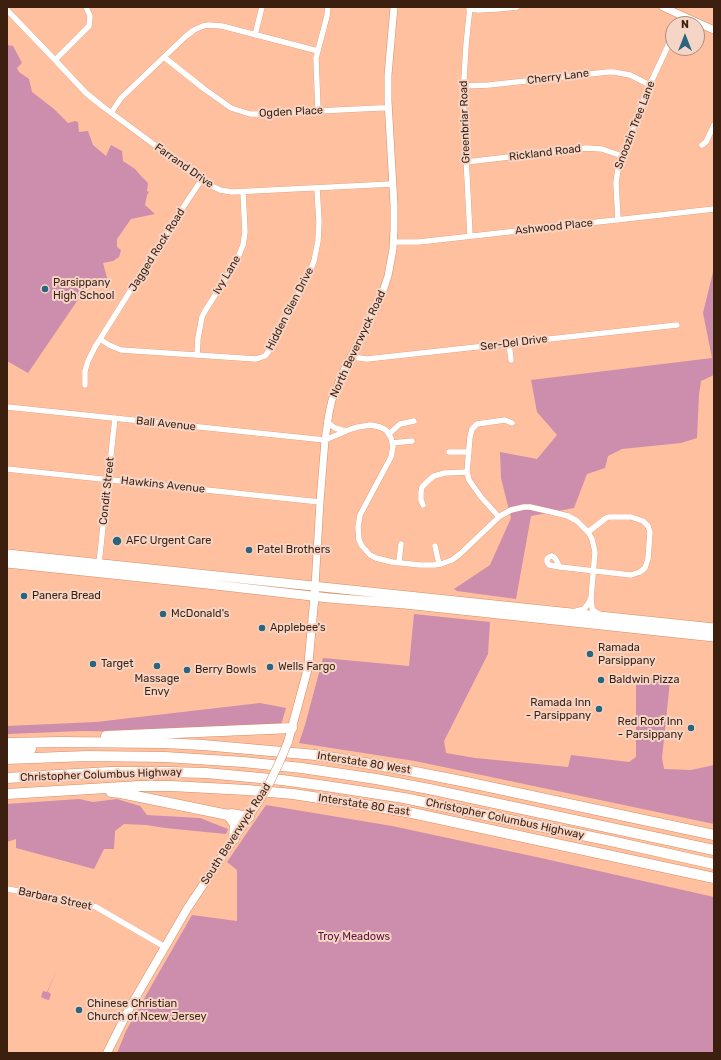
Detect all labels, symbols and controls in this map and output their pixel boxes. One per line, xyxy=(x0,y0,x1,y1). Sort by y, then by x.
north arrow xyxy=(665,16,705,56)
text: N xyxy=(681,18,689,31)
street label: Cherry Lane xyxy=(526,67,590,87)
street label: Snoozin Tree Lane xyxy=(612,79,658,171)
street label: Greenbriar Road xyxy=(457,80,473,164)
street label: Ogden Place xyxy=(259,104,323,120)
street label: Farrand Drive xyxy=(152,141,216,191)
street label: Rickland Road xyxy=(508,142,582,164)
street label: Jagged Rock Road xyxy=(126,206,188,294)
street label: Ashwood Place xyxy=(514,216,594,238)
street label: Ivy Lane xyxy=(210,253,244,297)
street label: Hidden Glen Drive xyxy=(263,265,317,353)
place label: Parsippany High School xyxy=(53,276,114,302)
marker: Parsippany High School xyxy=(40,284,50,294)
street label: North Beverwyck Road xyxy=(327,288,389,400)
street label: Ser-Del Drive xyxy=(480,332,548,354)
street label: Ball Avenue xyxy=(135,414,197,434)
street label: Condit Street xyxy=(97,456,117,526)
street label: Hawkins Avenue xyxy=(120,474,206,496)
place label: AFC Urgent Care xyxy=(126,534,211,548)
marker: AFC Urgent Care xyxy=(111,535,123,547)
place label: Patel Brothers xyxy=(257,543,330,557)
marker: Patel Brothers xyxy=(244,545,254,555)
place label: Panera Bread xyxy=(32,589,101,603)
marker: Panera Bread xyxy=(19,591,29,601)
place label: McDonald's xyxy=(171,607,229,621)
marker: McDonald's xyxy=(158,609,168,619)
place label: Applebee's xyxy=(270,621,326,635)
marker: Applebee's xyxy=(257,623,267,633)
place label: Ramada Parsippany xyxy=(598,641,655,667)
marker: Ramada Parsippany xyxy=(585,649,595,659)
place label: Target xyxy=(101,657,133,671)
marker: Target xyxy=(88,659,98,669)
place label: Wells Fargo xyxy=(278,660,336,674)
marker: Massage Envy xyxy=(152,661,162,671)
marker: Wells Fargo xyxy=(265,662,275,672)
place label: Berry Bowls xyxy=(195,663,256,677)
marker: Berry Bowls xyxy=(182,665,192,675)
place label: Massage Envy xyxy=(135,672,179,698)
place label: Baldwin Pizza xyxy=(609,673,679,687)
marker: Baldwin Pizza xyxy=(596,675,606,685)
place label: Ramada Inn - Parsippany xyxy=(526,696,591,722)
marker: Ramada Inn - Parsippany xyxy=(594,704,604,714)
place label: Red Roof Inn - Parsippany xyxy=(618,715,683,741)
marker: Red Roof Inn - Parsippany xyxy=(686,723,696,733)
street label: Interstate 80 West xyxy=(316,749,412,777)
street label: Christopher Columbus Highway xyxy=(20,766,182,784)
street label: South Beverwyck Road xyxy=(198,781,274,887)
street label: Interstate 80 East xyxy=(317,791,411,819)
street label: Christopher Columbus Highway xyxy=(424,796,586,842)
street label: Barbara Street xyxy=(17,885,93,913)
park label: Troy Meadows xyxy=(318,930,390,944)
place label: Chinese Christian Church of Ncew Jersey xyxy=(87,997,207,1023)
marker: Chinese Christian Church of Ncew Jersey xyxy=(74,1005,84,1015)

